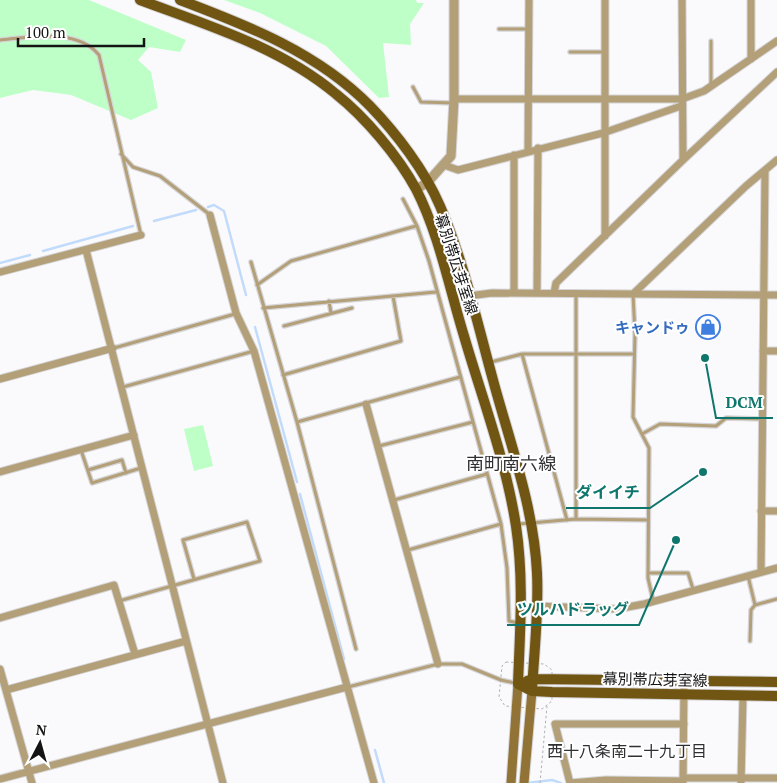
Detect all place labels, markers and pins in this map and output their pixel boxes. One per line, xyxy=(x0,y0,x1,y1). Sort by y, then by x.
shop icon: キャンドゥ xyxy=(695,314,721,340)
place label: キャンドゥ xyxy=(615,317,690,337)
callout: DCM xyxy=(716,387,773,418)
callout: ダイイチ xyxy=(566,477,650,508)
callout: ツルハドラッグ xyxy=(507,594,639,625)

